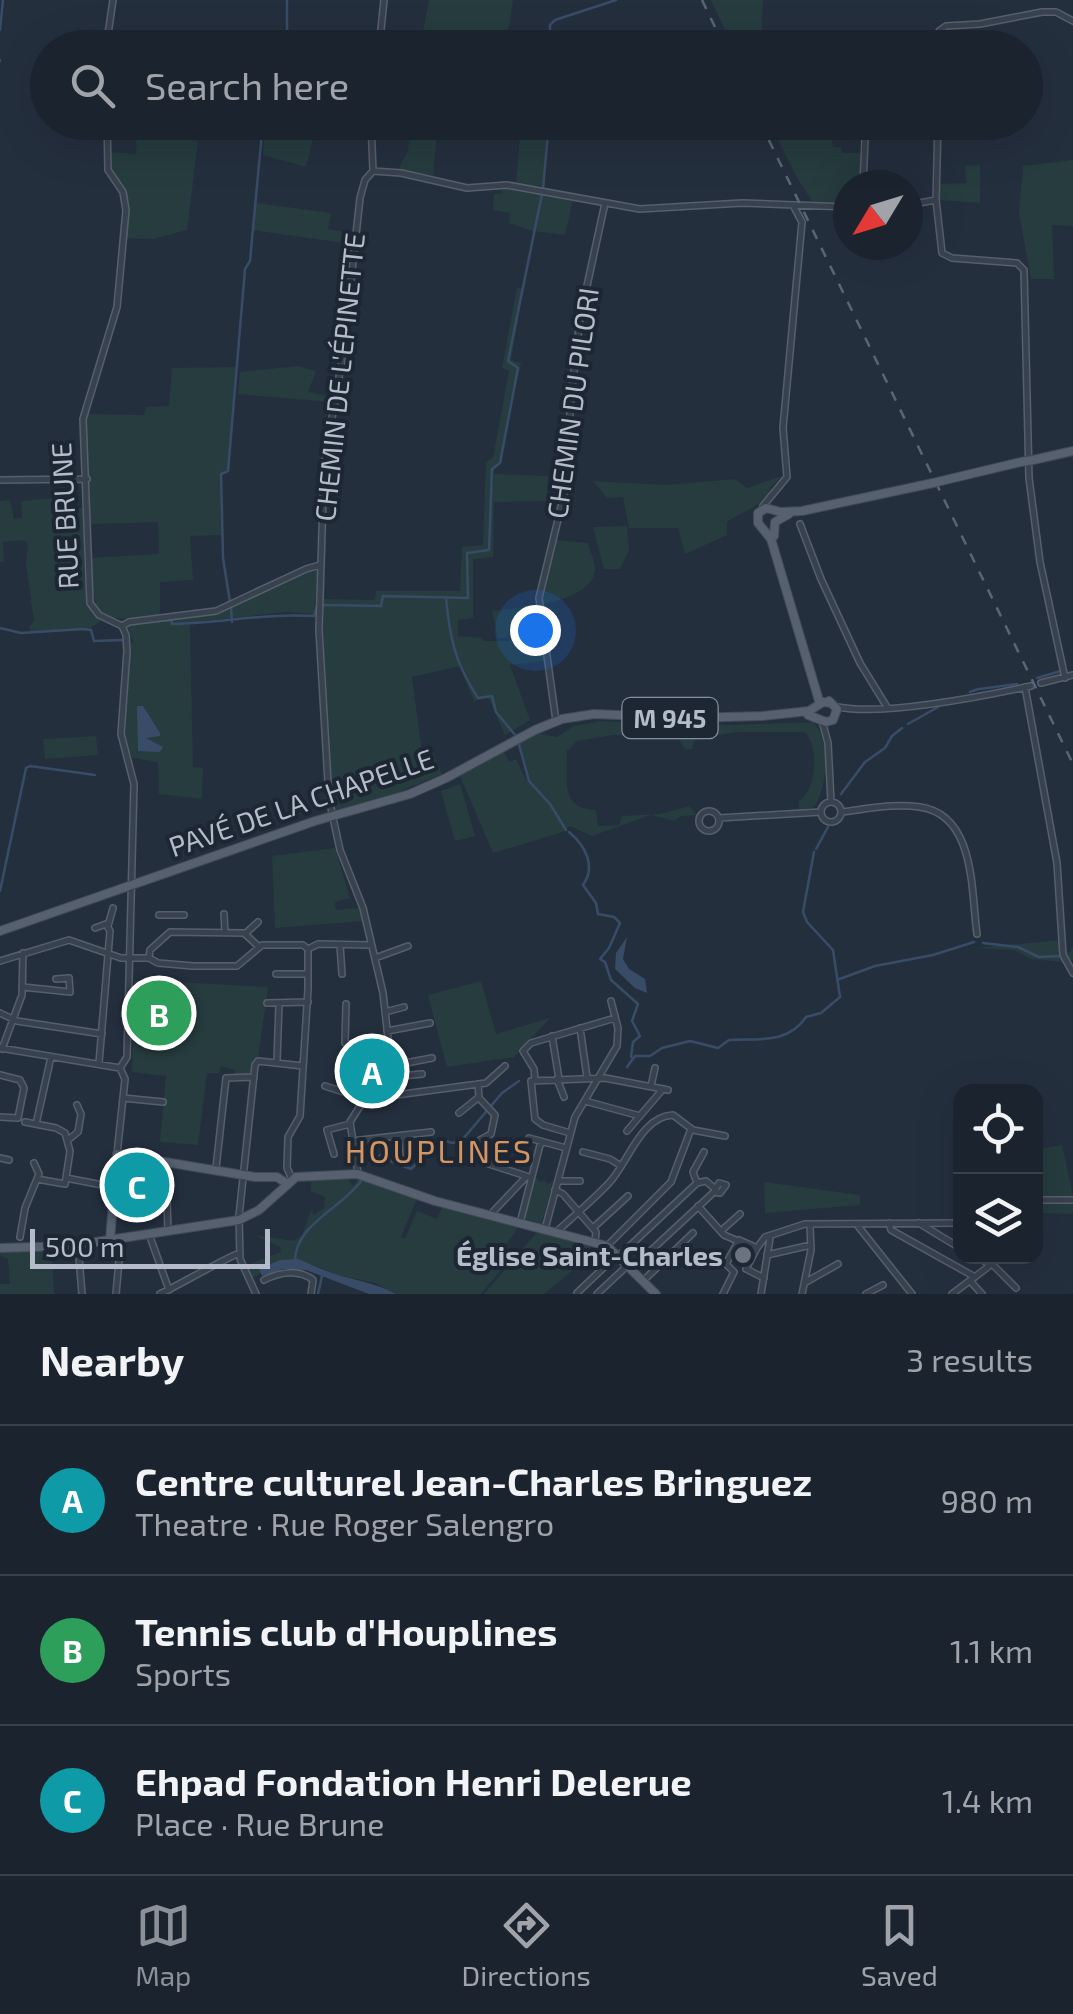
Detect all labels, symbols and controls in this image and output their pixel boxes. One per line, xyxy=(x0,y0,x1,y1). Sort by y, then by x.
search box xyxy=(30,30,1043,140)
icon: search xyxy=(65,58,120,113)
text: Search here xyxy=(145,62,349,108)
north arrow xyxy=(833,170,923,260)
street label: CHEMIN DE L'ÉPINETTE xyxy=(307,231,371,523)
street label: CHEMIN DU PILORI xyxy=(539,285,605,521)
street label: RUE BRUNE xyxy=(43,442,85,590)
your location xyxy=(510,605,561,656)
road number: M 945 xyxy=(622,698,718,738)
street label: PAVÉ DE LA CHAPELLE xyxy=(164,741,438,863)
pin: B xyxy=(126,976,192,1050)
pin: A xyxy=(340,1034,404,1108)
map controls xyxy=(953,1084,1043,1264)
button: locate xyxy=(953,1084,1043,1174)
district label: HOUPLINES xyxy=(345,1131,533,1169)
pin: C xyxy=(104,1148,170,1222)
button: layers xyxy=(953,1174,1043,1264)
scale bar xyxy=(30,1224,270,1268)
text: 500 m xyxy=(45,1229,125,1263)
place label: Église Saint-Charles xyxy=(456,1238,723,1272)
marker: Église Saint-Charles xyxy=(732,1244,754,1266)
text: Nearby xyxy=(40,1334,184,1384)
text: 3 results xyxy=(906,1340,1033,1378)
text: Centre culturel Jean-Charles Bringuez xyxy=(135,1458,812,1504)
text: A xyxy=(62,1481,83,1519)
text: 980 m xyxy=(941,1481,1033,1519)
text: Theatre · Rue Roger Salengro xyxy=(135,1504,554,1542)
text: Tennis club d'Houplines xyxy=(135,1608,557,1654)
text: B xyxy=(62,1631,83,1669)
text: 1.1 km xyxy=(950,1631,1033,1669)
text: Sports xyxy=(135,1654,231,1692)
text: Ehpad Fondation Henri Delerue xyxy=(135,1758,692,1804)
text: C xyxy=(63,1781,82,1819)
text: 1.4 km xyxy=(942,1781,1033,1819)
text: Place · Rue Brune xyxy=(135,1804,384,1842)
tab: Map xyxy=(135,1898,191,1992)
tab: Directions xyxy=(462,1898,591,1992)
tab: Saved xyxy=(861,1898,938,1992)

